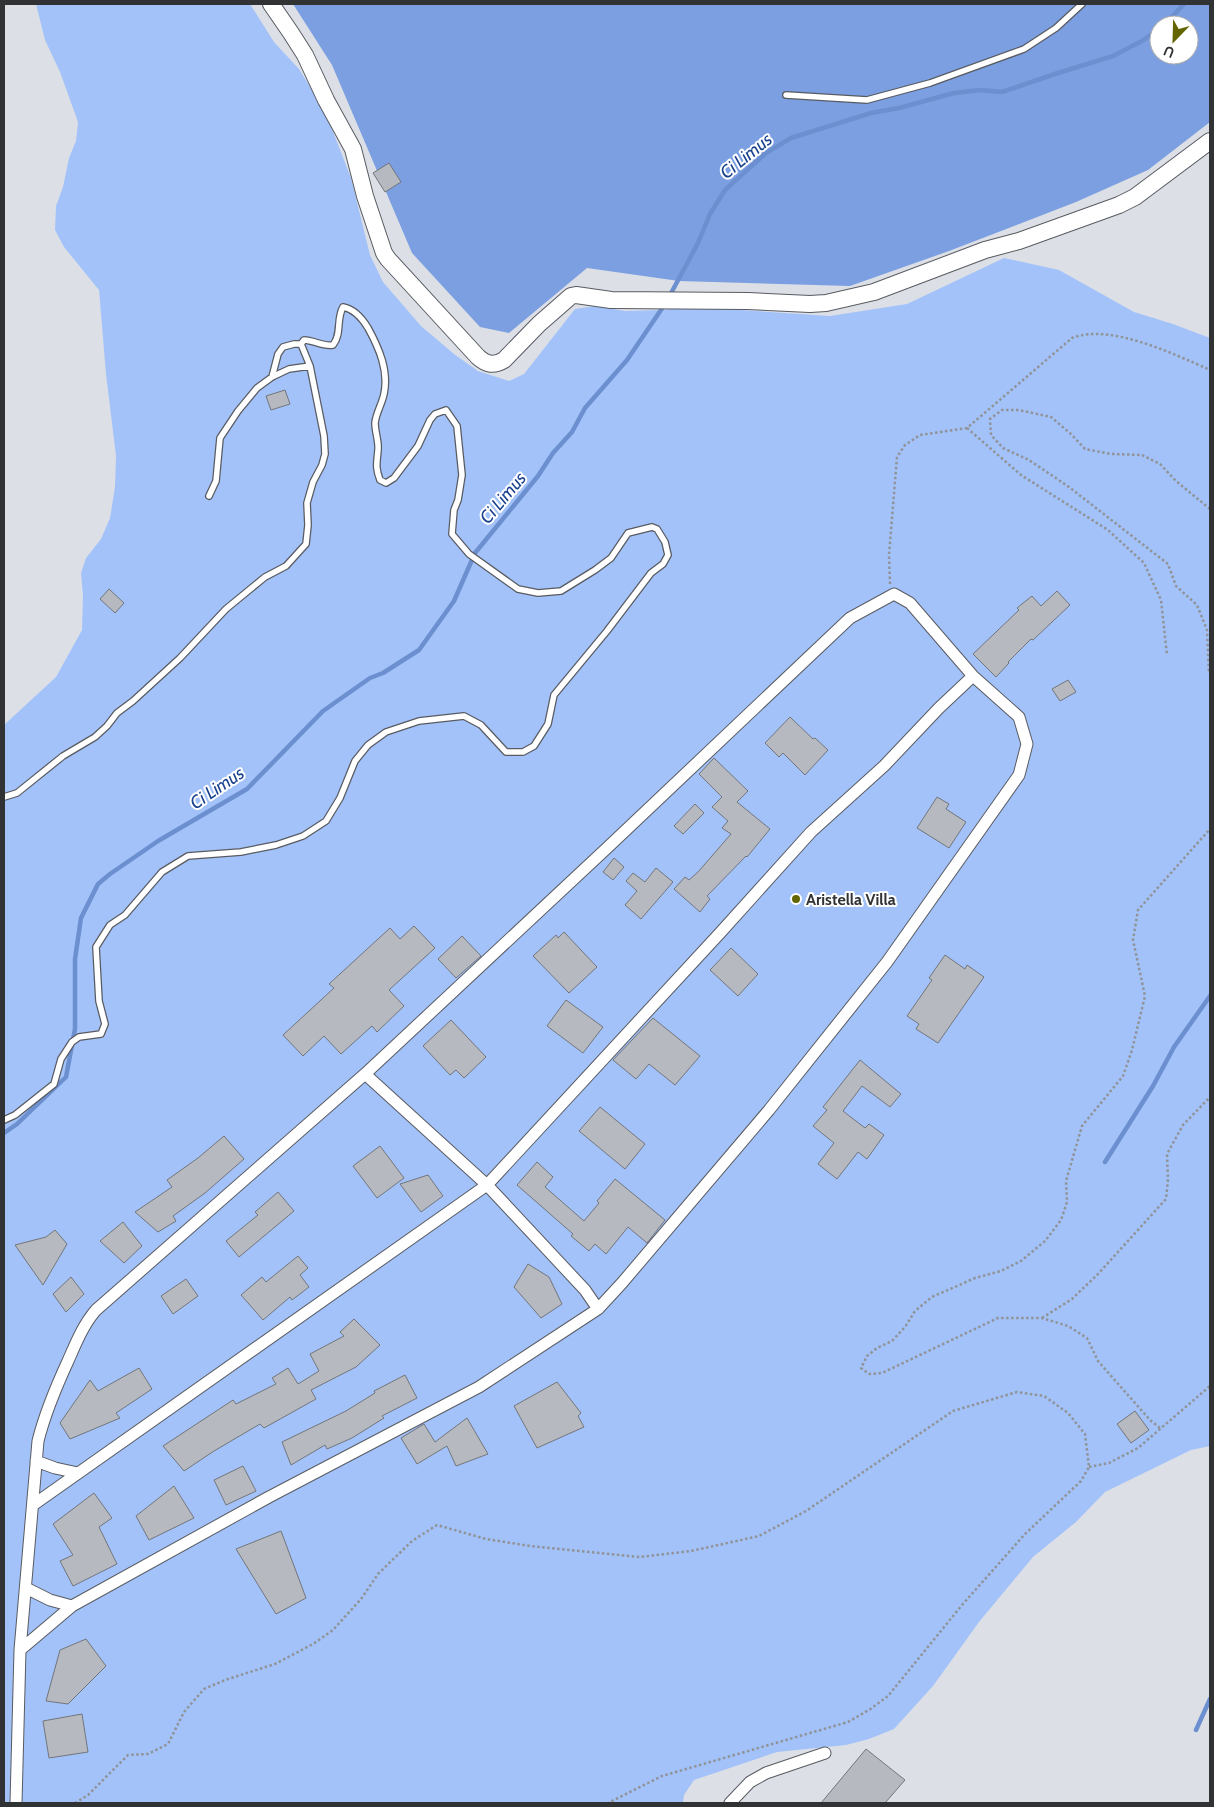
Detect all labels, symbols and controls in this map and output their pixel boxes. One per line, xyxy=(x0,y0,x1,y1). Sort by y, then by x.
north arrow xyxy=(1149,15,1199,65)
text: U xyxy=(1161,42,1177,62)
water label: Ci Limus xyxy=(716,128,776,184)
water label: Ci Limus xyxy=(475,468,531,528)
water label: Ci Limus xyxy=(186,762,248,814)
place label: Aristella Villa xyxy=(806,890,896,909)
marker: Aristella Villa xyxy=(790,893,802,905)

